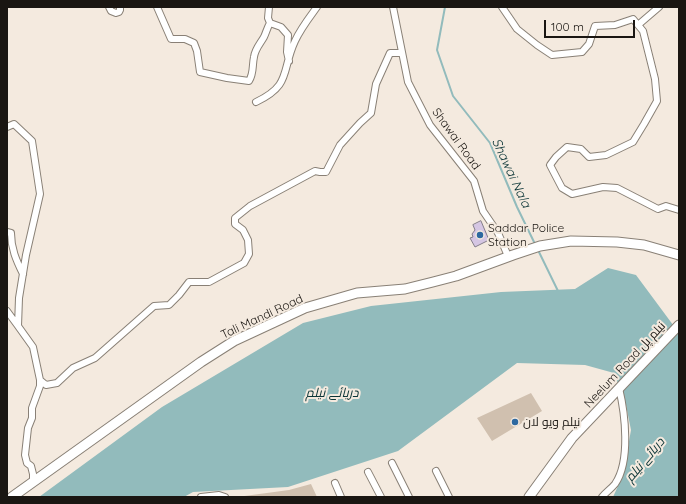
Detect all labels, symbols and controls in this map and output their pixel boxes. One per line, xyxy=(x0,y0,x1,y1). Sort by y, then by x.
scale bar xyxy=(546,12,637,38)
text: 100 m xyxy=(551,19,584,34)
street label: Shawai Road xyxy=(429,105,483,173)
water label: Shawai Nala xyxy=(488,136,534,210)
place label: Saddar Police Station xyxy=(488,221,564,249)
marker: Saddar Police Station xyxy=(475,230,485,240)
street label: Tali Mandi Road xyxy=(219,292,305,342)
street label: Neelum Road نیلم پل xyxy=(581,319,669,411)
water label: دریائے نیلم xyxy=(305,385,359,401)
place label: نیلم ویو لان xyxy=(523,415,580,429)
marker: نیلم ویو لان xyxy=(510,417,520,427)
water label: دریائے نیلم xyxy=(622,435,668,485)

